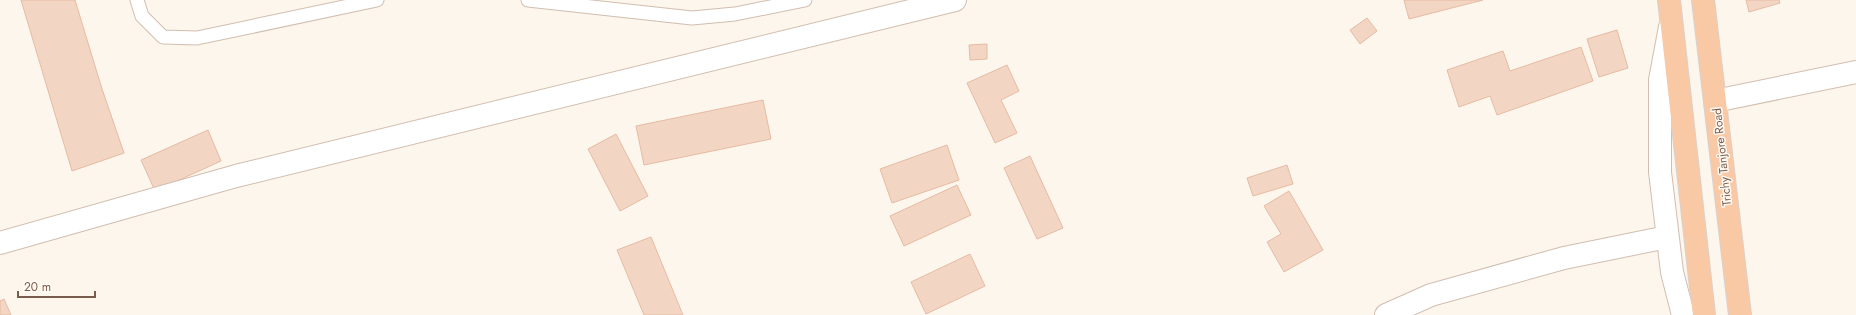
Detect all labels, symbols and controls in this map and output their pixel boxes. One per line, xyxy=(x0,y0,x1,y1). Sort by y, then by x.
street label: Trichy Tanjore Road xyxy=(1708,107,1736,207)
scale bar xyxy=(18,273,95,299)
text: 20 m xyxy=(24,278,51,296)

